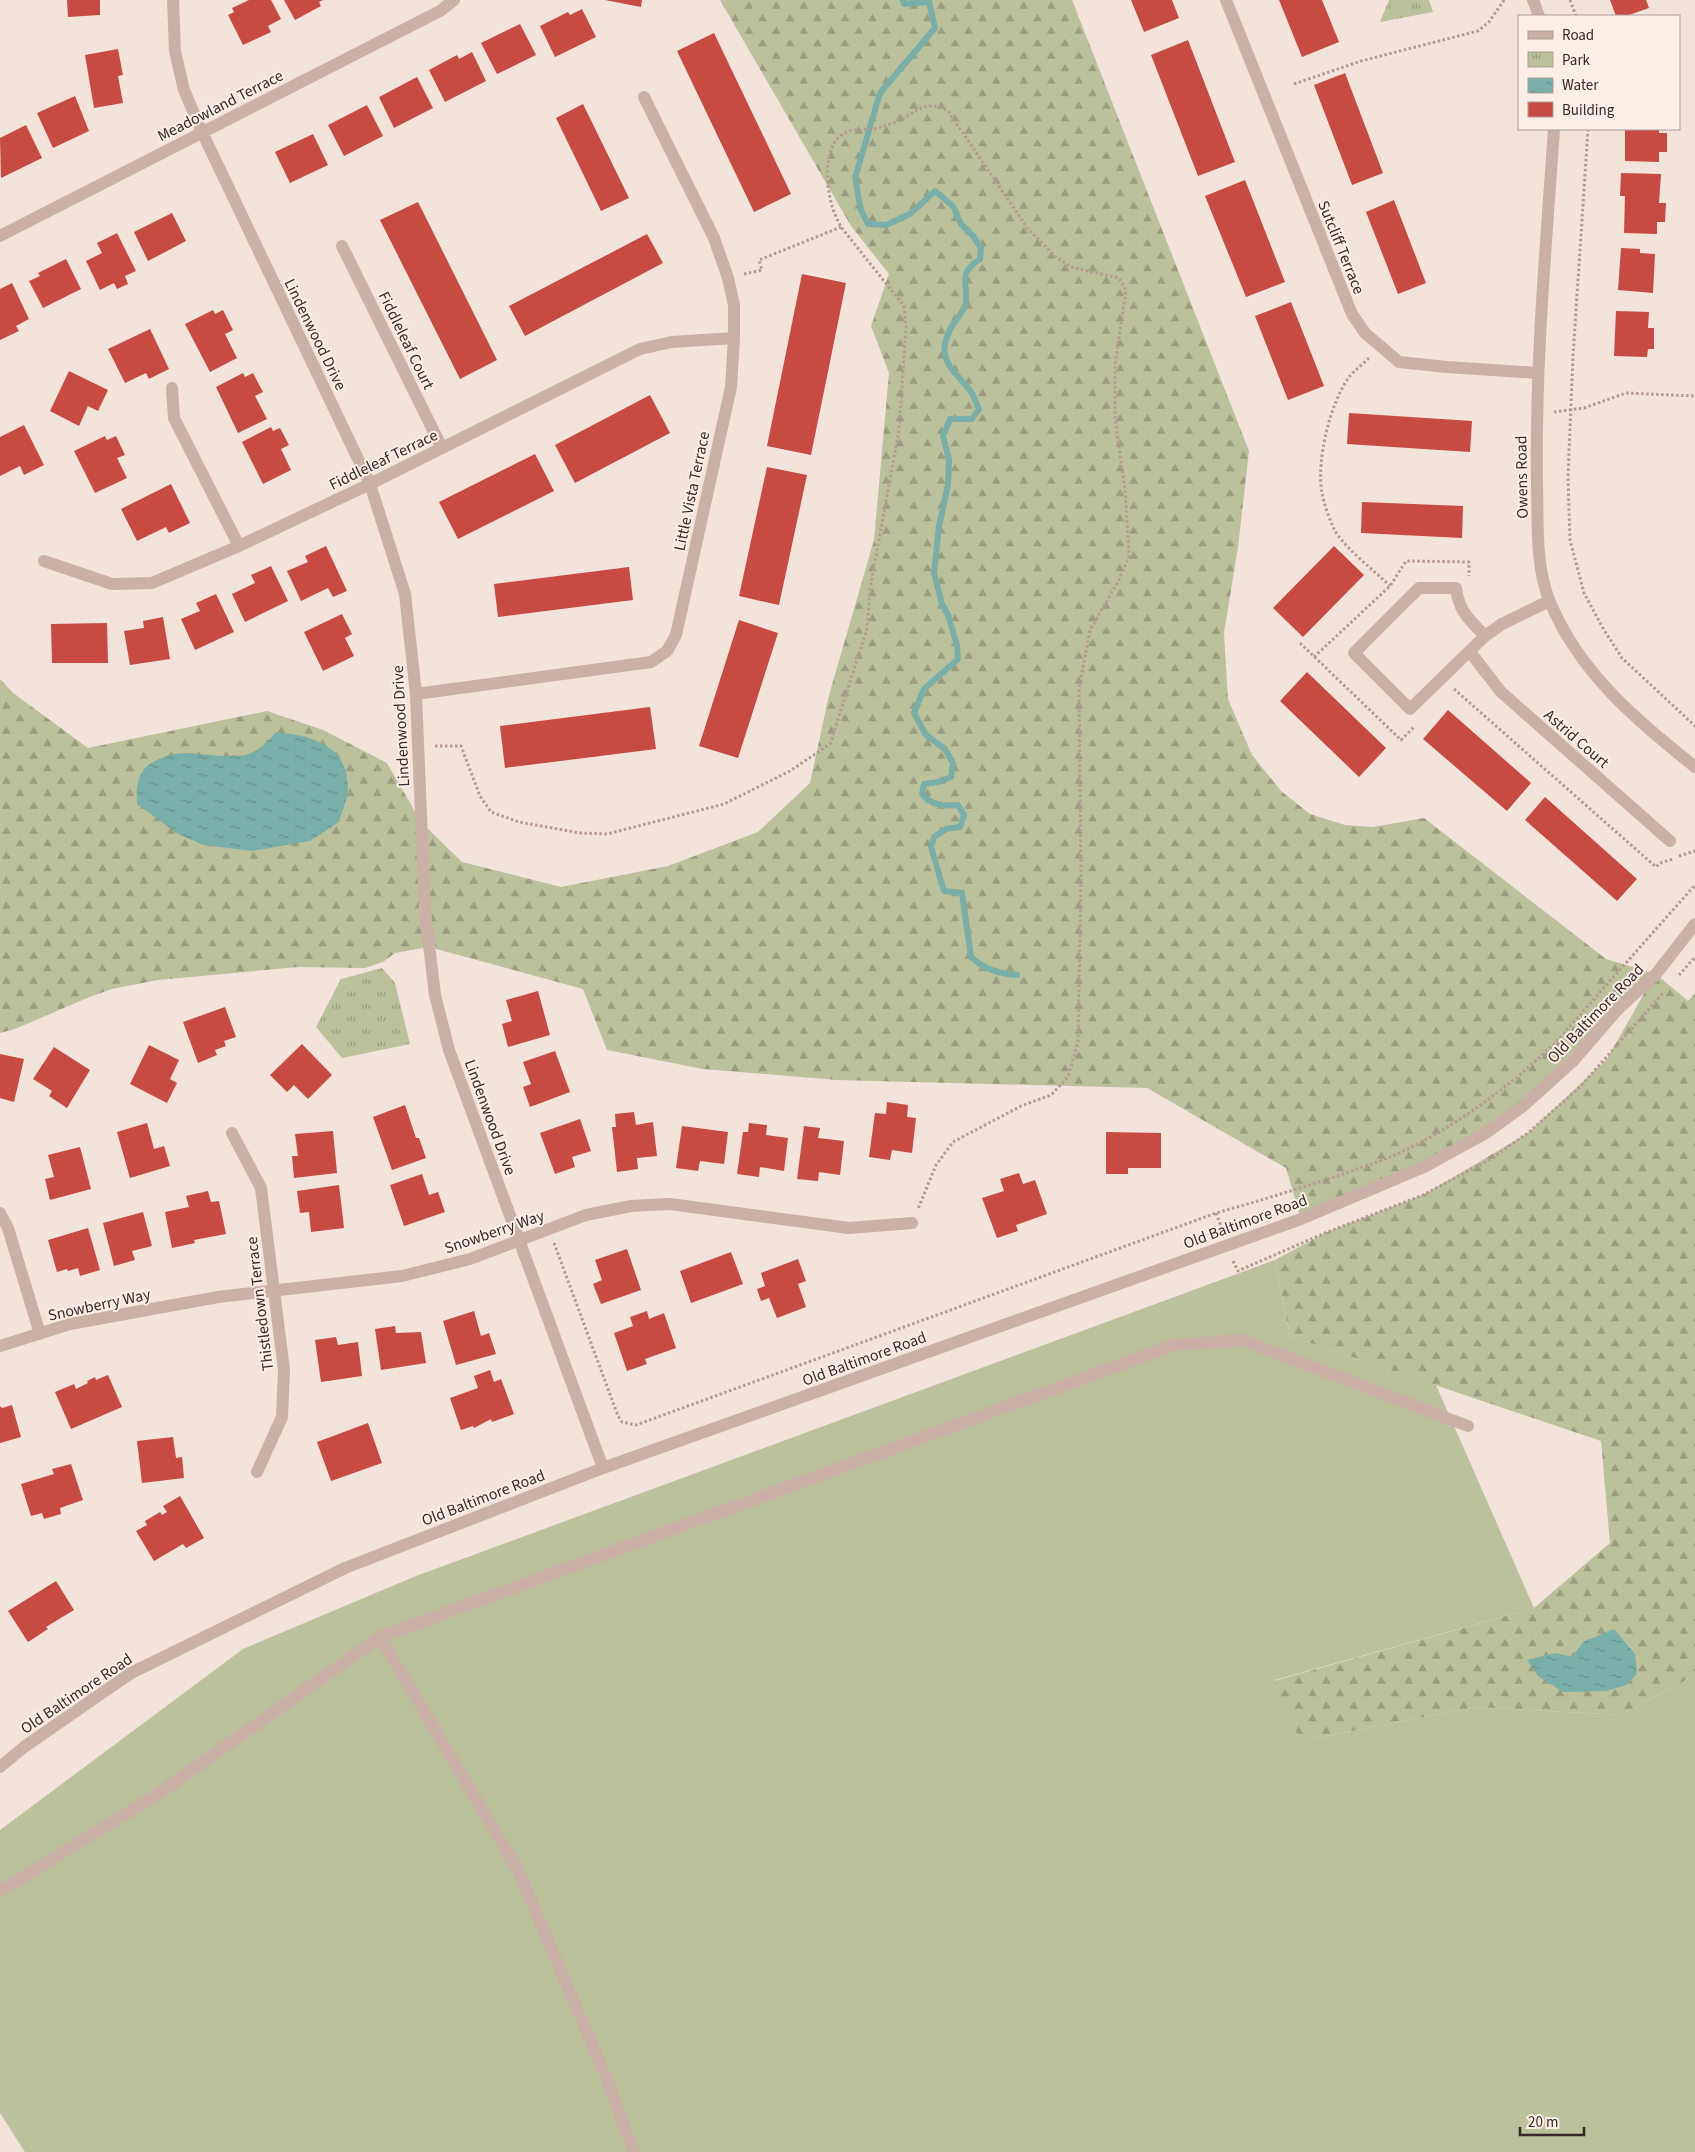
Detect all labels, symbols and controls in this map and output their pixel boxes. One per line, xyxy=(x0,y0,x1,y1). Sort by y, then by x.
legend xyxy=(1518,15,1680,130)
text: Road xyxy=(1562,25,1594,46)
text: Park xyxy=(1562,50,1591,71)
street label: Meadowland Terrace xyxy=(154,65,287,147)
text: Water xyxy=(1562,75,1599,96)
text: Building xyxy=(1562,100,1615,121)
street label: Sutcliff Terrace xyxy=(1312,197,1370,298)
street label: Lindenwood Drive xyxy=(279,275,352,394)
street label: Fiddleleaf Court xyxy=(373,288,440,394)
street label: Fiddleleaf Terrace xyxy=(325,424,442,496)
street label: Little Vista Terrace xyxy=(669,429,715,553)
street label: Owens Road xyxy=(1510,435,1534,519)
street label: Lindenwood Drive xyxy=(387,665,415,787)
street label: Astrid Court xyxy=(1539,704,1614,774)
street label: Old Baltimore Road xyxy=(1542,959,1649,1068)
street label: Lindenwood Drive xyxy=(459,1056,521,1178)
street label: Old Baltimore Road xyxy=(1180,1189,1310,1255)
street label: Snowberry Way xyxy=(441,1204,548,1259)
street label: Thistledown Terrace xyxy=(241,1235,279,1372)
street label: Snowberry Way xyxy=(46,1283,153,1327)
street label: Old Baltimore Road xyxy=(799,1326,929,1392)
street label: Old Baltimore Road xyxy=(419,1464,548,1532)
street label: Old Baltimore Road xyxy=(16,1648,137,1739)
scale bar xyxy=(1520,2104,1584,2136)
text: 20 m xyxy=(1528,2112,1558,2133)

